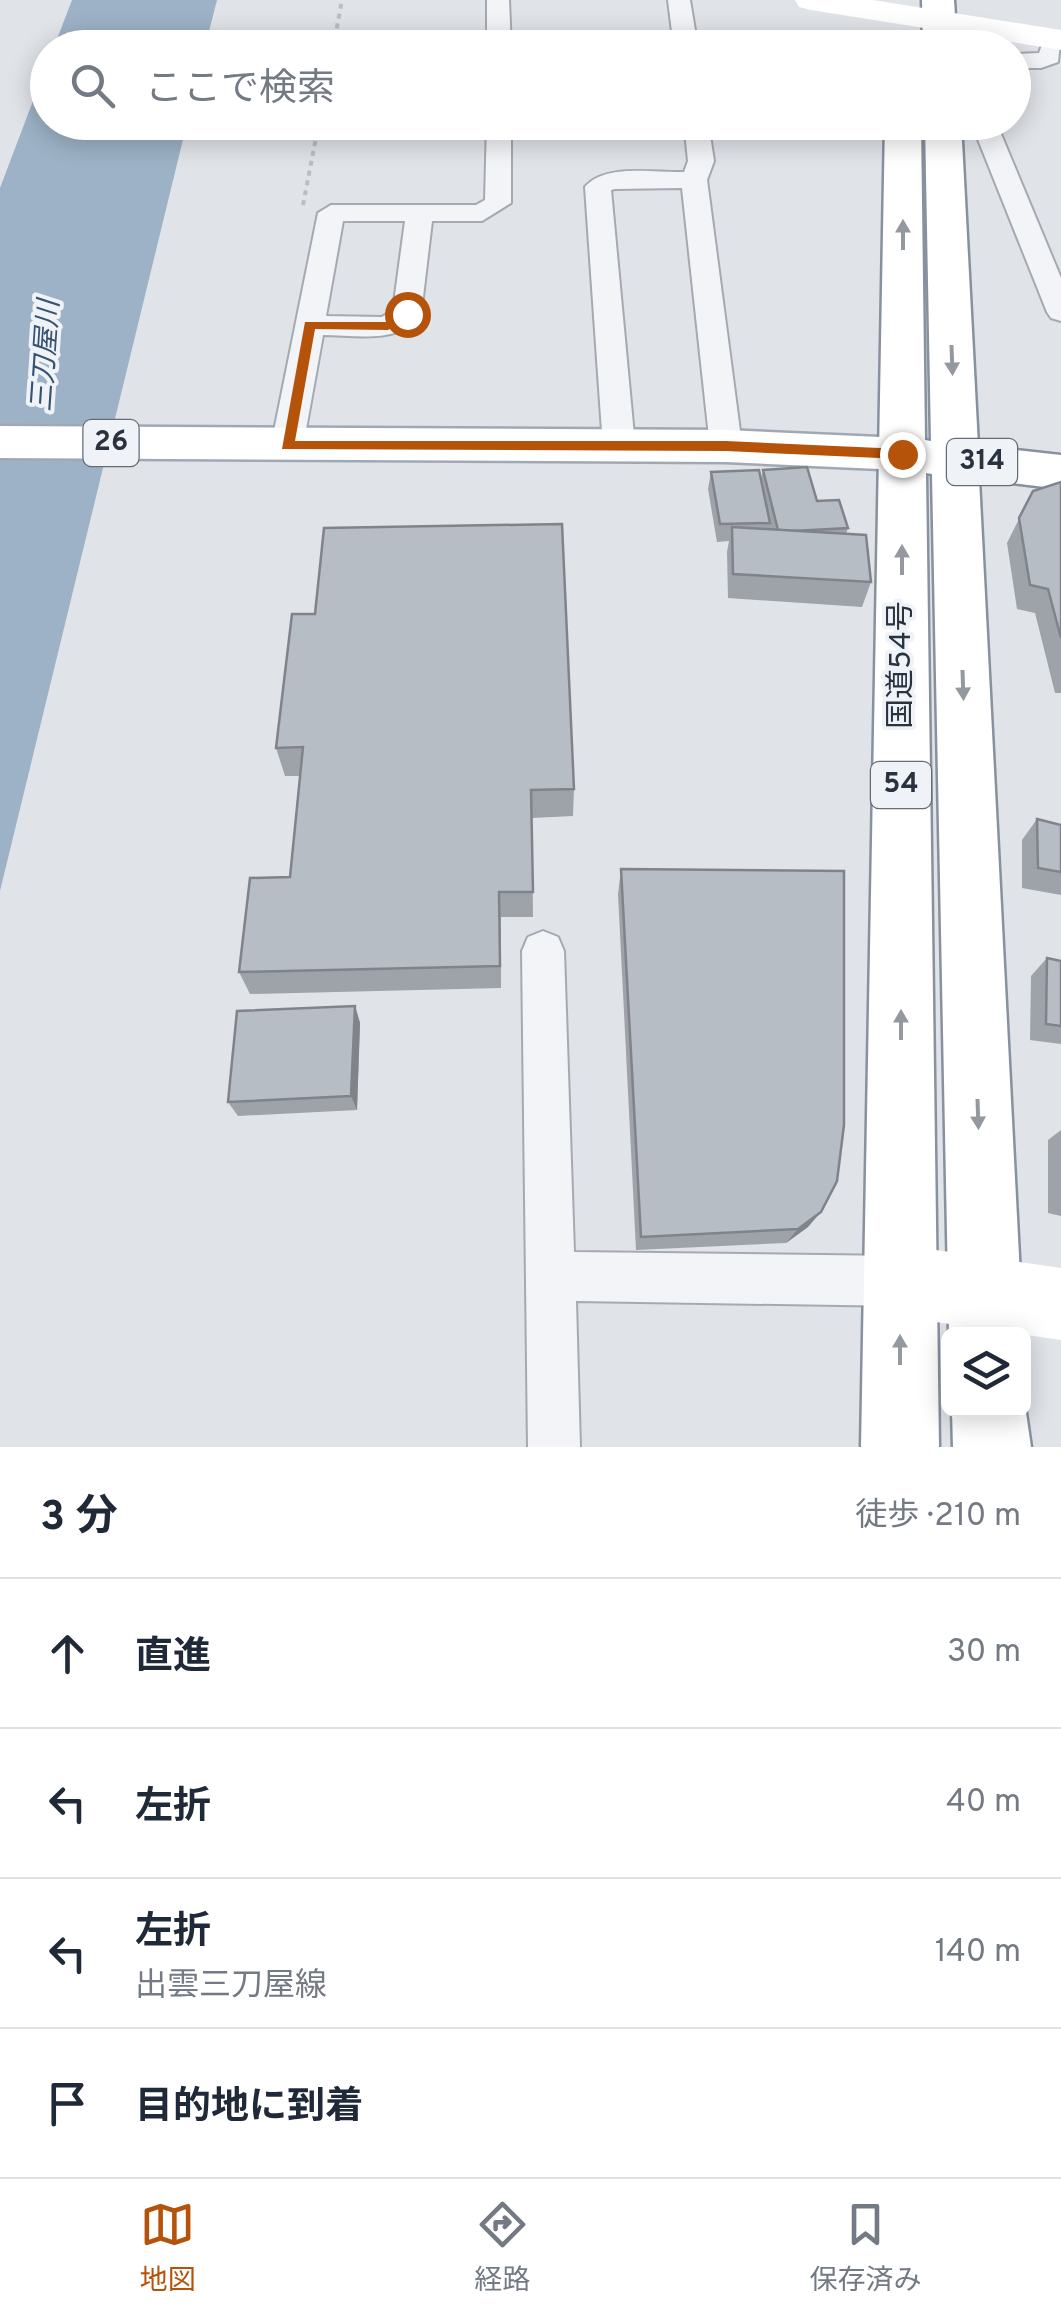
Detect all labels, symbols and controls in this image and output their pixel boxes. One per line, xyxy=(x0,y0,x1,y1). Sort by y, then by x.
search box xyxy=(30,30,1031,140)
icon: search xyxy=(65,58,120,113)
text: ここで検索 xyxy=(145,66,335,115)
one-way arrow xyxy=(895,218,911,250)
route start xyxy=(385,292,431,338)
water label: 三刀屋川 xyxy=(25,296,69,413)
one-way arrow xyxy=(944,344,960,376)
road number: 26 xyxy=(84,420,138,466)
route end xyxy=(880,432,926,478)
road number: 314 xyxy=(947,439,1017,485)
one-way arrow xyxy=(894,543,910,575)
street label: 国道54号 xyxy=(884,601,921,729)
one-way arrow xyxy=(956,669,972,701)
road number: 54 xyxy=(871,762,931,808)
one-way arrow xyxy=(893,1008,909,1040)
one-way arrow xyxy=(971,1099,987,1131)
map controls xyxy=(941,1327,1031,1417)
button: layers xyxy=(941,1327,1031,1417)
one-way arrow xyxy=(892,1333,908,1365)
text: 3 分 xyxy=(40,1492,118,1545)
text: 徒歩 · 210 m xyxy=(855,1497,1021,1537)
icon: ahead xyxy=(40,1626,95,1681)
text: 30 m xyxy=(947,1633,1021,1673)
text: 直進 xyxy=(135,1634,211,1683)
icon: left xyxy=(40,1776,95,1831)
text: 40 m xyxy=(946,1783,1021,1823)
text: 左折 xyxy=(135,1784,211,1833)
text: 左折 xyxy=(135,1909,211,1958)
icon: left xyxy=(40,1926,95,1981)
text: 140 m xyxy=(935,1933,1021,1973)
text: 出雲三刀屋線 xyxy=(135,1967,327,2007)
icon: arrive xyxy=(40,2076,95,2131)
text: 目的地に到着 xyxy=(135,2084,363,2133)
tab: 地図 xyxy=(139,2197,196,2300)
tab: 経路 xyxy=(474,2197,531,2300)
tab: 保存済み xyxy=(809,2197,922,2300)

